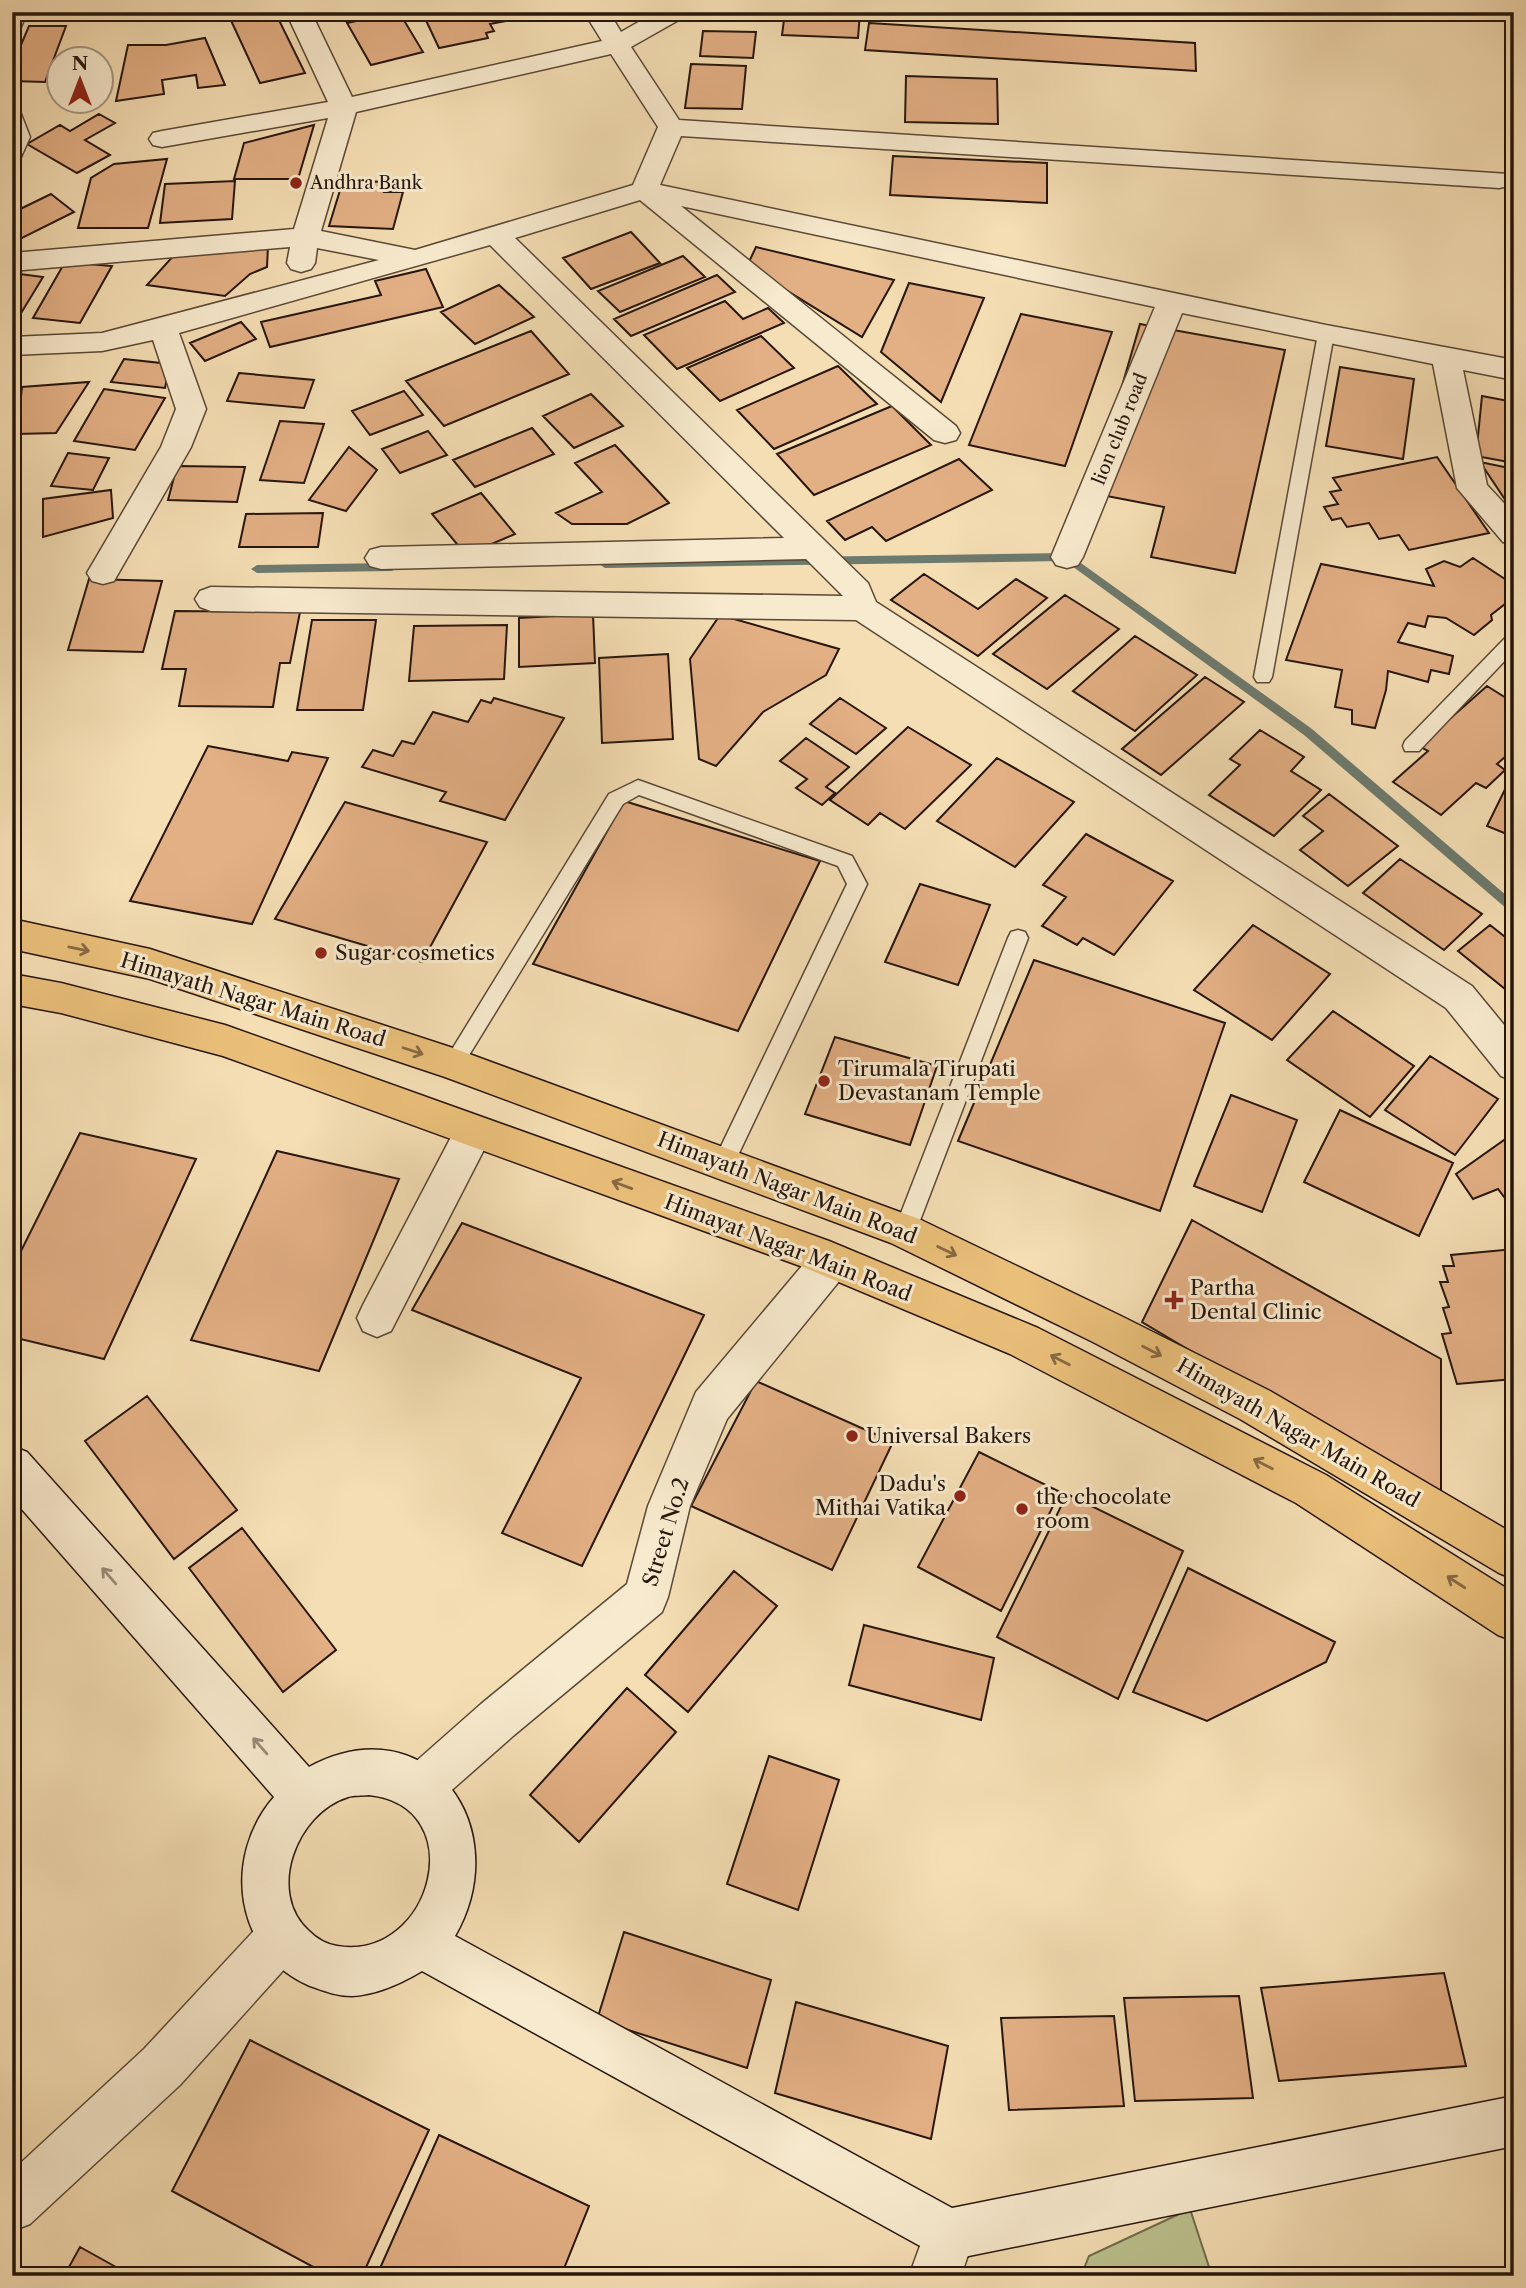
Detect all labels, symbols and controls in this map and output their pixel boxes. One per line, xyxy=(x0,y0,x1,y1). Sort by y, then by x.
north arrow xyxy=(46,46,116,116)
text: N xyxy=(72,52,88,75)
place label: Andhra Bank xyxy=(309,172,424,194)
marker: Andhra Bank xyxy=(288,175,304,191)
street label: lion club road xyxy=(1088,370,1152,488)
place label: Sugar cosmetics xyxy=(335,940,495,965)
one-way arrow xyxy=(67,942,90,956)
marker: Sugar cosmetics xyxy=(313,945,329,961)
street label: Himayath Nagar Main Road xyxy=(117,947,389,1052)
one-way arrow xyxy=(402,1046,424,1058)
place label: Tirumala Tirupati Devastanam Temple xyxy=(838,1056,1041,1105)
marker: Tirumala Tirupati Devastanam Temple xyxy=(816,1073,832,1089)
street label: Himayath Nagar Main Road xyxy=(654,1126,921,1249)
one-way arrow xyxy=(611,1178,633,1190)
street label: Himayat Nagar Main Road xyxy=(661,1189,916,1306)
one-way arrow xyxy=(936,1245,957,1258)
place label: Partha Dental Clinic xyxy=(1190,1275,1322,1324)
marker: Partha Dental Clinic xyxy=(1164,1290,1184,1310)
one-way arrow xyxy=(1141,1345,1161,1359)
one-way arrow xyxy=(1050,1353,1071,1366)
street label: Himayath Nagar Main Road xyxy=(1172,1353,1424,1513)
place label: Universal Bakers xyxy=(866,1423,1031,1448)
marker: Universal Bakers xyxy=(844,1428,860,1444)
one-way arrow xyxy=(1253,1456,1274,1470)
place label: Dadu's Mithai Vatika xyxy=(815,1471,947,1520)
street label: Street No.2 xyxy=(637,1474,694,1589)
place label: the chocolate room xyxy=(1036,1484,1171,1533)
marker: Dadu's Mithai Vatika xyxy=(952,1488,968,1504)
marker: the chocolate room xyxy=(1014,1501,1030,1517)
one-way arrow xyxy=(101,1567,117,1585)
one-way arrow xyxy=(1447,1575,1467,1589)
one-way arrow xyxy=(252,1737,268,1755)

